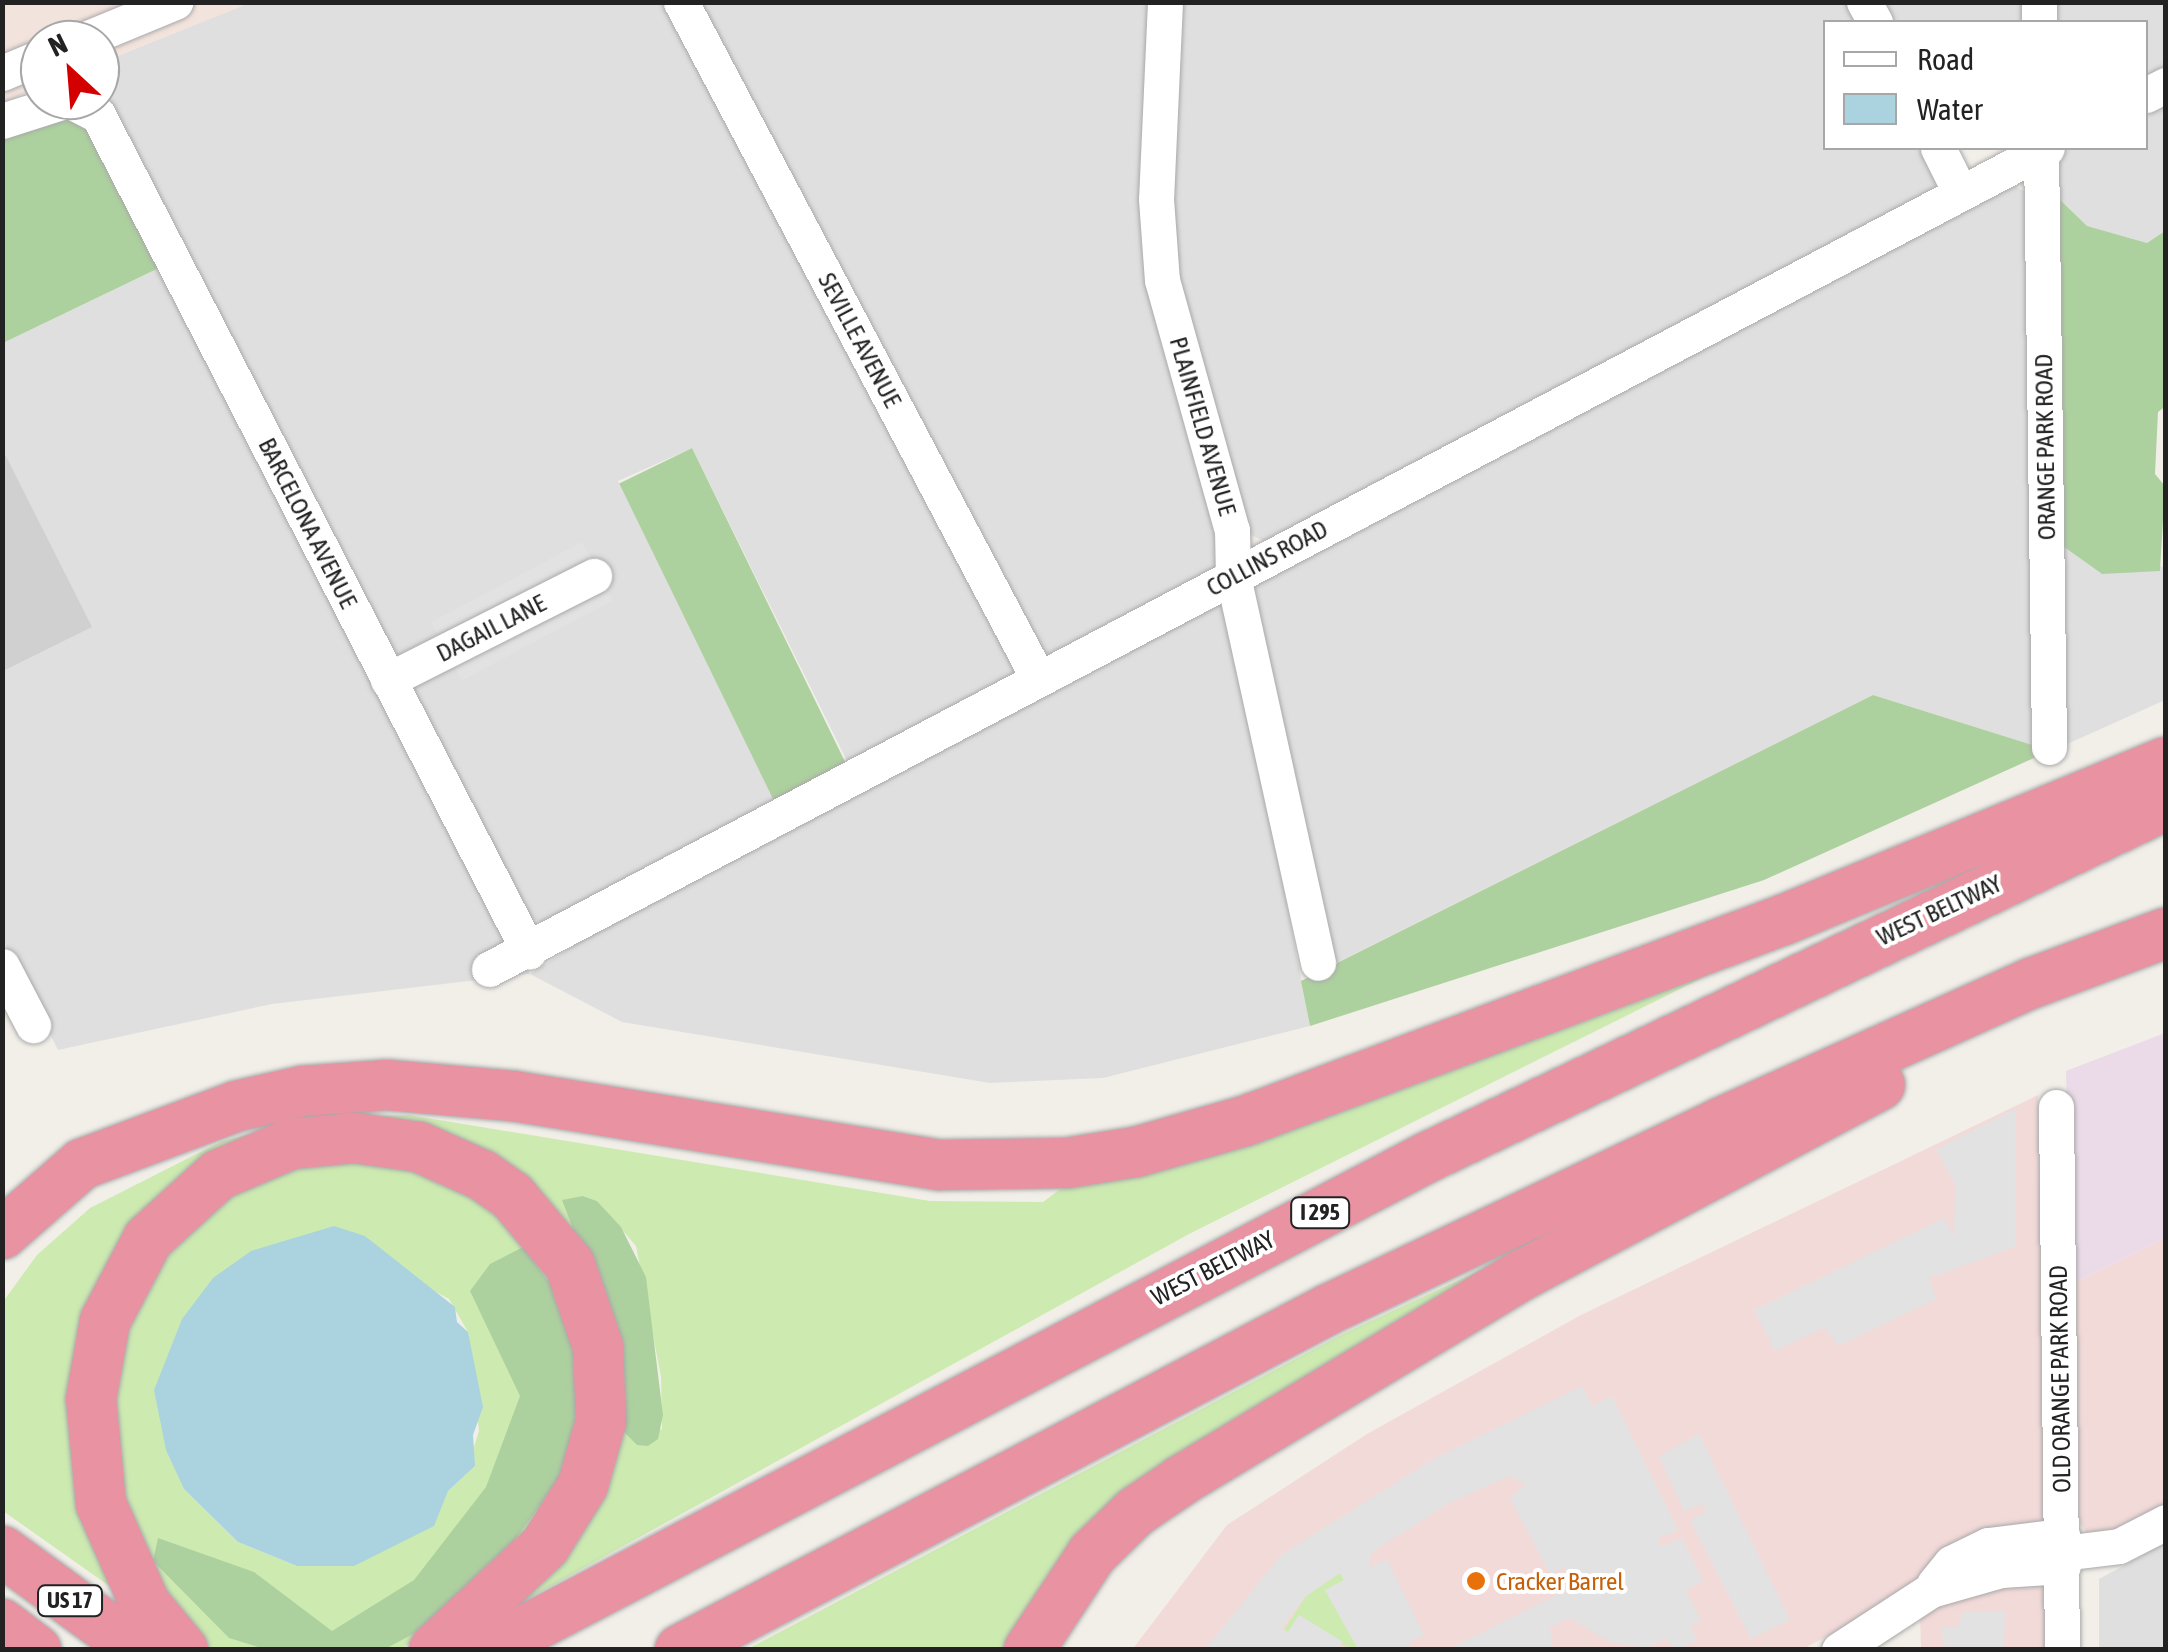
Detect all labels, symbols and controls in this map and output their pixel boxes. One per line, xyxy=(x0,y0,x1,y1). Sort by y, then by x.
north arrow xyxy=(20,20,120,120)
legend xyxy=(1823,20,2148,150)
text: N xyxy=(43,27,72,63)
text: Road xyxy=(1917,42,1974,76)
text: Water xyxy=(1917,92,1983,126)
street label: SEVILLE AVENUE xyxy=(812,268,908,412)
street label: PLAINFIELD AVENUE xyxy=(1163,333,1243,519)
street label: ORANGE PARK ROAD xyxy=(2028,354,2062,540)
street label: BARCELONA AVENUE xyxy=(252,433,364,613)
street label: COLLINS ROAD xyxy=(1201,514,1333,602)
street label: DAGAIL LANE xyxy=(431,588,551,668)
street label: WEST BELTWAY xyxy=(1872,868,2006,952)
road number: I 295 xyxy=(1290,1196,1350,1230)
street label: WEST BELTWAY xyxy=(1146,1224,1280,1312)
street label: OLD ORANGE PARK ROAD xyxy=(2043,1265,2077,1493)
place label: Cracker Barrel xyxy=(1496,1566,1624,1596)
marker: Cracker Barrel xyxy=(1465,1570,1487,1592)
road number: US 17 xyxy=(35,1584,105,1618)

